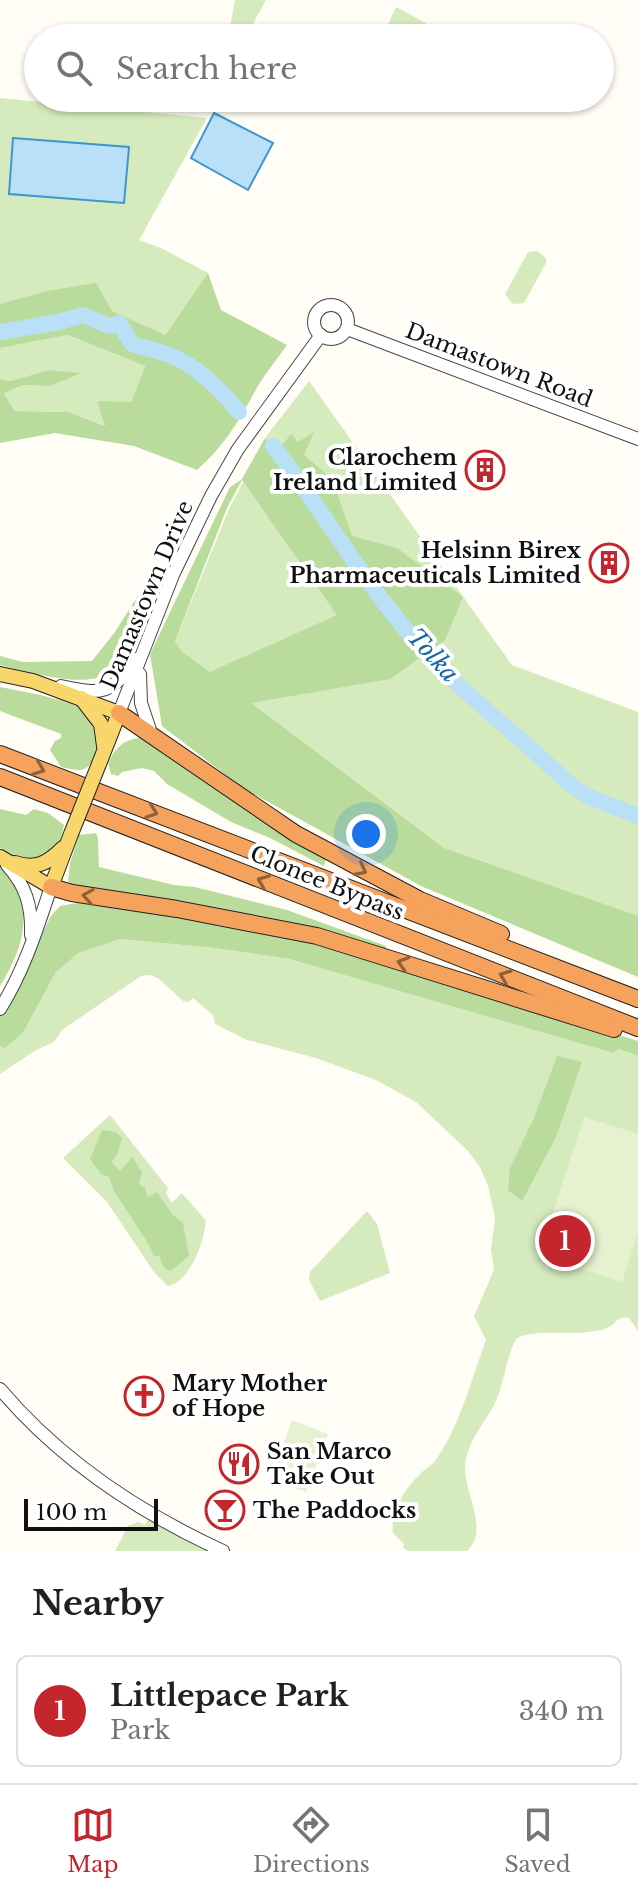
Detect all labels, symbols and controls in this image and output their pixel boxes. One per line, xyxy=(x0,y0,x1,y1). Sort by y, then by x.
search box xyxy=(24,24,614,112)
icon: search xyxy=(52,46,96,90)
text: Search here xyxy=(116,50,297,87)
street label: Damastown Road xyxy=(402,317,597,413)
place label: Clarochem Ireland Limited xyxy=(273,444,457,496)
building icon: Clarochem Ireland Limited xyxy=(464,449,506,491)
street label: Damastown Drive xyxy=(95,496,199,694)
place label: Helsinn Birex Pharmaceuticals Limited xyxy=(289,537,582,589)
building icon: Helsinn Birex Pharmaceuticals Limited xyxy=(588,542,630,584)
water label: Tolka xyxy=(401,622,465,688)
one-way arrow xyxy=(31,759,45,776)
one-way arrow xyxy=(144,802,158,818)
your location xyxy=(346,814,386,854)
street label: Clonee Bypass xyxy=(246,840,408,926)
one-way arrow xyxy=(352,860,367,876)
one-way arrow xyxy=(257,874,271,891)
one-way arrow xyxy=(81,888,94,905)
one-way arrow xyxy=(397,956,411,972)
one-way arrow xyxy=(499,969,513,986)
pin: 1 xyxy=(539,1211,591,1271)
place label: Mary Mother of Hope xyxy=(172,1370,327,1422)
church icon: Mary Mother of Hope xyxy=(123,1375,165,1417)
place label: San Marco Take Out xyxy=(267,1438,392,1490)
restaurant icon: San Marco Take Out xyxy=(218,1443,260,1485)
bar icon: The Paddocks xyxy=(204,1489,246,1531)
scale bar xyxy=(24,1495,158,1531)
place label: The Paddocks xyxy=(253,1497,416,1524)
text: 100 m xyxy=(36,1499,107,1526)
text: Nearby xyxy=(32,1582,164,1624)
text: Littlepace Park xyxy=(110,1677,348,1714)
text: 1 xyxy=(54,1695,66,1727)
text: 340 m xyxy=(519,1695,604,1727)
text: Park xyxy=(110,1714,170,1746)
tab: Map xyxy=(67,1803,118,1878)
tab: Directions xyxy=(253,1803,370,1878)
tab: Saved xyxy=(504,1803,571,1878)

